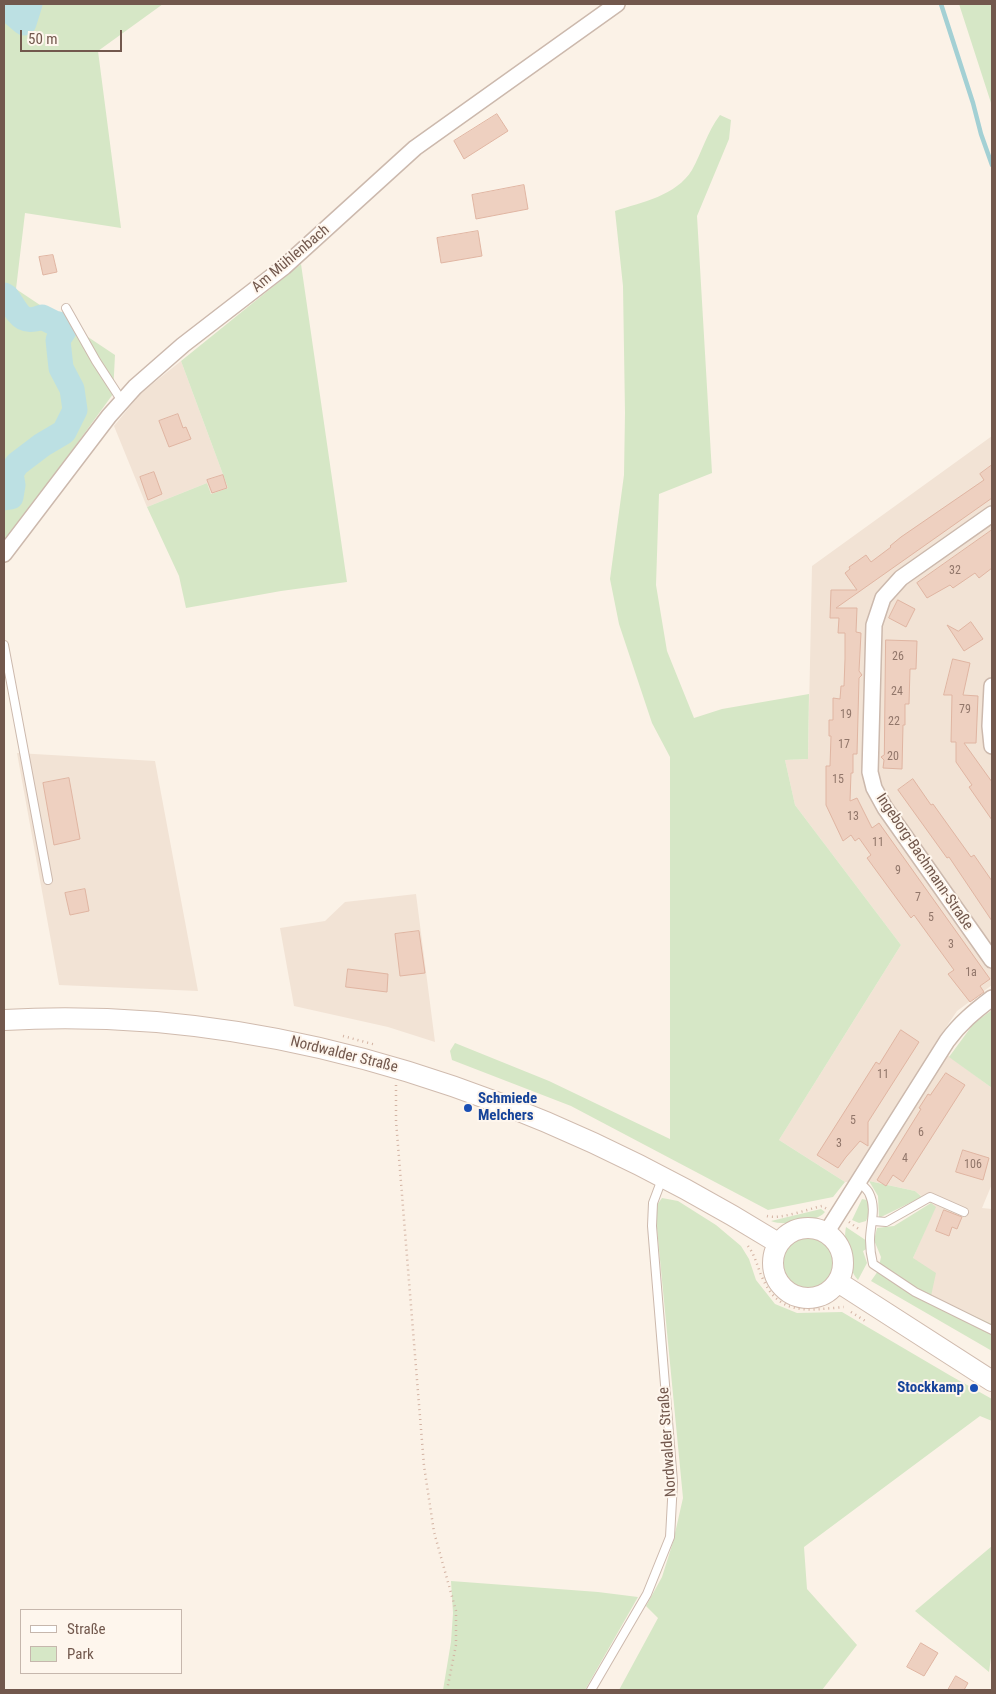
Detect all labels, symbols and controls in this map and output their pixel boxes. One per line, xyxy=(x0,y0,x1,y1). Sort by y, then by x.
scale bar xyxy=(22,20,125,52)
text: 50 m xyxy=(28,30,58,48)
street label: Am Mühlenbach xyxy=(249,221,333,297)
house number: 32 xyxy=(949,564,961,578)
house number: 26 xyxy=(892,650,904,664)
house number: 24 xyxy=(891,685,903,699)
house number: 79 xyxy=(959,703,971,717)
house number: 19 xyxy=(840,708,852,722)
house number: 22 xyxy=(888,715,900,729)
house number: 17 xyxy=(838,738,850,752)
house number: 20 xyxy=(887,750,899,764)
house number: 15 xyxy=(832,773,844,787)
street label: Ingeborg-Bachmann-Straße xyxy=(872,790,976,934)
house number: 13 xyxy=(847,810,859,824)
house number: 11 xyxy=(872,836,884,850)
house number: 9 xyxy=(895,864,901,878)
house number: 7 xyxy=(915,891,921,905)
house number: 5 xyxy=(928,911,934,925)
house number: 3 xyxy=(948,938,954,952)
house number: 1a xyxy=(965,966,977,980)
street label: Nordwalder Straße xyxy=(288,1033,400,1077)
house number: 11 xyxy=(877,1068,889,1082)
place label: Schmiede Melchers xyxy=(478,1090,537,1125)
marker: Schmiede Melchers xyxy=(462,1102,474,1114)
house number: 5 xyxy=(850,1114,856,1128)
house number: 6 xyxy=(918,1126,924,1140)
house number: 3 xyxy=(836,1137,842,1151)
house number: 4 xyxy=(902,1152,908,1166)
house number: 106 xyxy=(964,1158,982,1172)
place label: Stockkamp xyxy=(897,1379,964,1397)
marker: Stockkamp xyxy=(968,1382,980,1394)
street label: Nordwalder Straße xyxy=(655,1386,681,1498)
legend xyxy=(20,1609,182,1674)
text: Straße xyxy=(67,1620,106,1638)
text: Park xyxy=(67,1645,94,1663)

